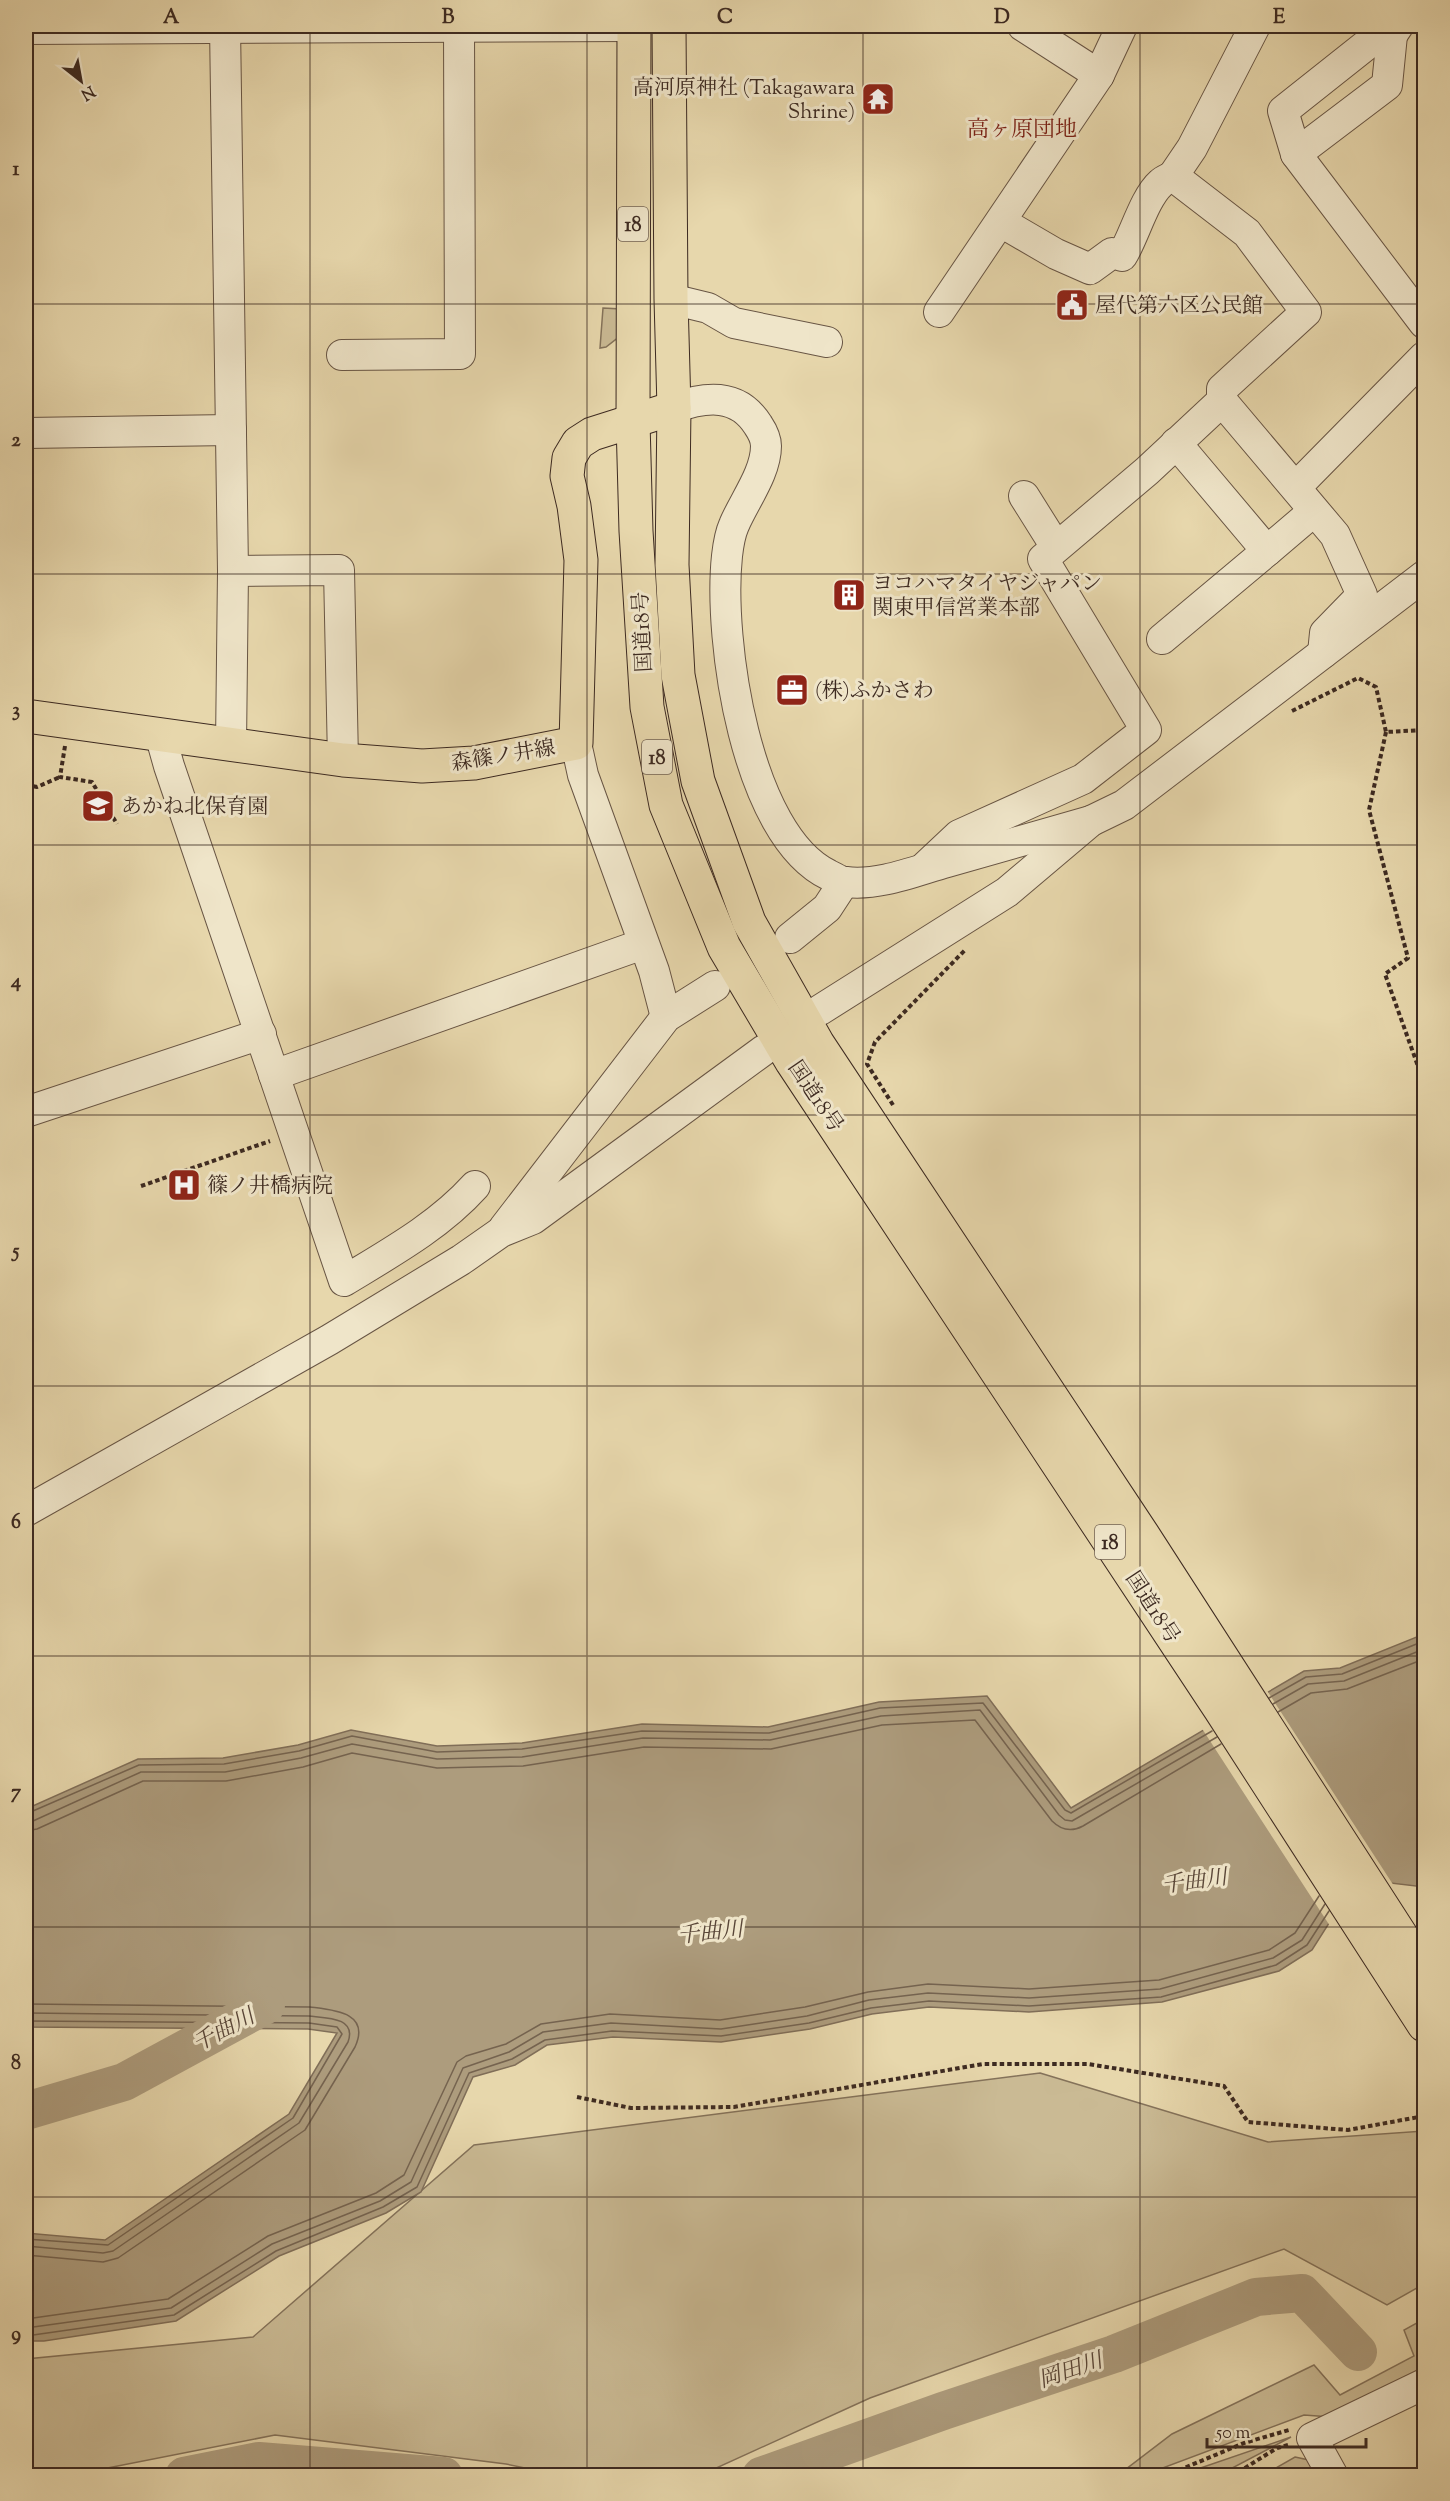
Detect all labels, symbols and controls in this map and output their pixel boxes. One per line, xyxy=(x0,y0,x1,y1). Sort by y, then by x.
text: A xyxy=(163,4,180,33)
text: B xyxy=(442,4,455,33)
text: C xyxy=(717,4,733,33)
text: D xyxy=(994,4,1010,33)
text: E xyxy=(1273,4,1286,33)
north arrow xyxy=(51,51,111,111)
place label: 高河原神社 (Takagawara Shrine) xyxy=(633,74,855,128)
text: N xyxy=(76,79,99,105)
temple icon: 高河原神社 (Takagawara Shrine) xyxy=(860,81,896,117)
district label: 高ヶ原団地 xyxy=(967,115,1077,147)
text: 1 xyxy=(13,156,20,185)
road number: 18 xyxy=(618,207,648,241)
public building icon: 屋代第六区公民館 xyxy=(1054,287,1090,323)
place label: 屋代第六区公民館 xyxy=(1095,292,1263,322)
text: 2 xyxy=(11,427,21,456)
place label: ヨコハマタイヤジャパン 関東甲信営業本部 xyxy=(872,570,1102,624)
building icon: ヨコハマタイヤジャパン 関東甲信営業本部 xyxy=(831,577,867,613)
street label: 国道18号 xyxy=(627,591,661,673)
office icon: (株)ふかさわ xyxy=(774,672,810,708)
place label: (株)ふかさわ xyxy=(815,677,934,707)
text: 3 xyxy=(12,697,20,726)
street label: 森篠ノ井線 xyxy=(449,734,558,780)
road number: 18 xyxy=(642,740,672,774)
school or university icon: あかね北保育園 xyxy=(80,788,116,824)
place label: あかね北保育園 xyxy=(121,793,268,823)
text: 4 xyxy=(10,968,21,997)
street label: 国道18号 xyxy=(779,1055,849,1139)
hospital icon: 篠ノ井橋病院 xyxy=(166,1167,202,1203)
place label: 篠ノ井橋病院 xyxy=(207,1172,333,1202)
text: 5 xyxy=(11,1238,20,1267)
text: 6 xyxy=(11,1509,21,1538)
road number: 18 xyxy=(1095,1525,1125,1559)
street label: 国道18号 xyxy=(1117,1566,1186,1650)
text: 7 xyxy=(11,1779,22,1808)
water label: 千曲川 xyxy=(1160,1862,1231,1903)
water label: 千曲川 xyxy=(676,1914,747,1953)
water label: 千曲川 xyxy=(188,2001,263,2061)
text: 8 xyxy=(11,2050,21,2079)
text: 9 xyxy=(11,2321,21,2350)
water label: 岡田川 xyxy=(1035,2345,1109,2398)
scale bar xyxy=(1207,2411,1366,2449)
text: 50 m xyxy=(1215,2421,1251,2447)

